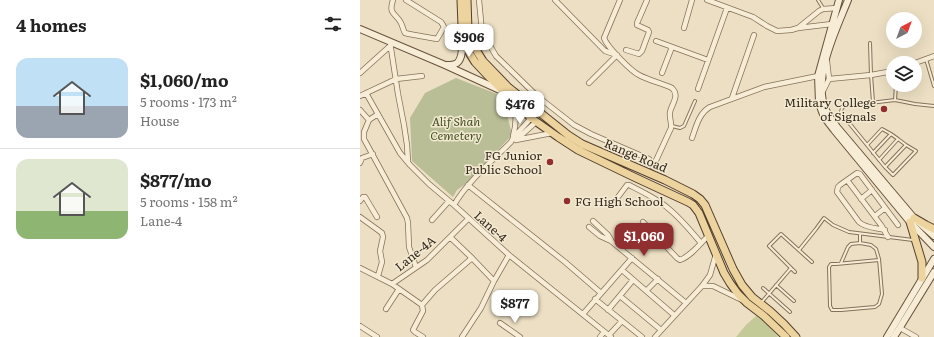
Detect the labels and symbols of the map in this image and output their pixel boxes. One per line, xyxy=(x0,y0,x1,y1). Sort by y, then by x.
north arrow xyxy=(886,12,922,48)
pin: $906 xyxy=(445,24,493,58)
pin: $476 xyxy=(496,91,544,125)
place label: Military College of Signals xyxy=(784,93,877,125)
marker: Military College of Signals xyxy=(879,104,889,114)
park label: Alif Shah Cemetery xyxy=(430,112,482,144)
street label: Range Road xyxy=(602,134,671,177)
place label: FG Junior Public School xyxy=(465,146,542,178)
marker: FG Junior Public School xyxy=(545,157,555,167)
place label: FG High School xyxy=(575,192,664,210)
marker: FG High School xyxy=(562,196,572,206)
street label: Lane-4 xyxy=(471,206,512,246)
pin: $1,060 xyxy=(611,223,677,257)
street label: Lane-4A xyxy=(391,231,439,275)
pin: $877 xyxy=(491,290,539,324)

